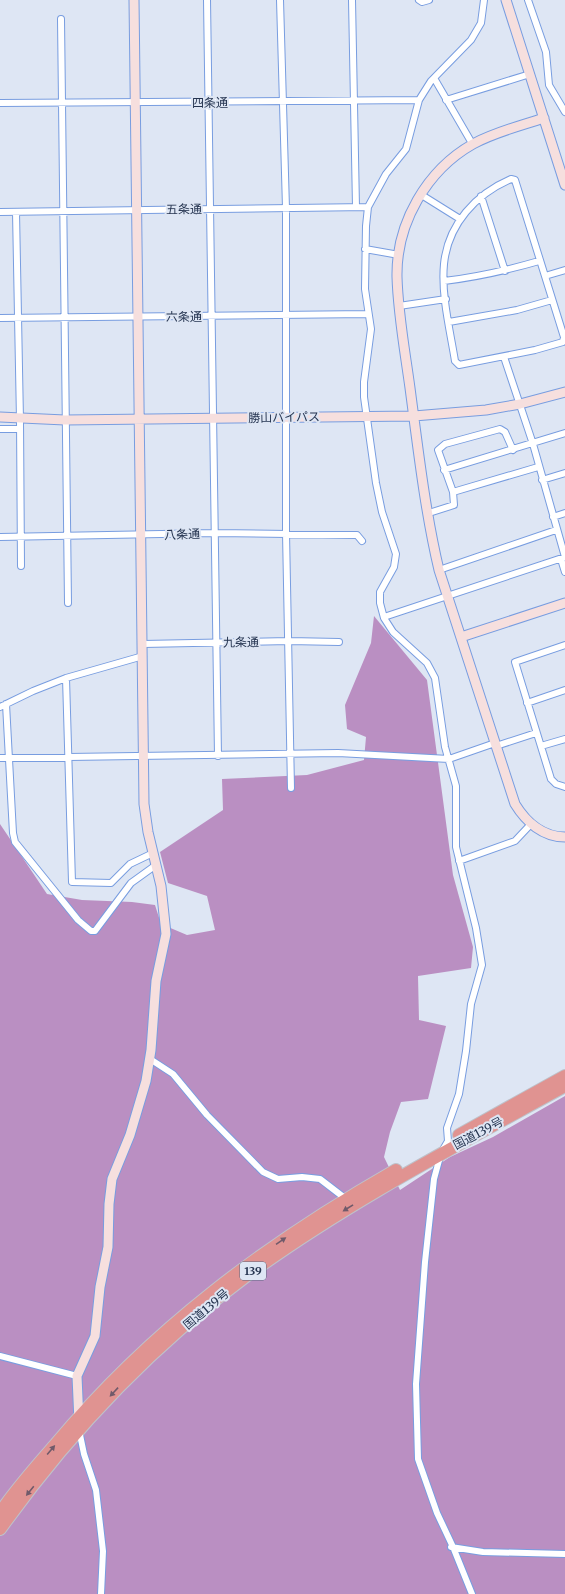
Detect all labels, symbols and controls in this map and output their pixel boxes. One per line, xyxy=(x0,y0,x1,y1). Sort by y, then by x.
street label: 四条通 xyxy=(192,95,228,110)
street label: 五条通 xyxy=(166,201,202,217)
street label: 六条通 xyxy=(166,309,202,324)
street label: 勝山バイパス xyxy=(248,409,320,425)
street label: 八条通 xyxy=(164,526,200,542)
street label: 九条通 xyxy=(223,634,259,650)
street label: 国道139号 xyxy=(450,1113,506,1153)
one-way arrow xyxy=(342,1205,354,1212)
one-way arrow xyxy=(275,1237,286,1245)
road number: 139 xyxy=(240,1262,266,1280)
street label: 国道139号 xyxy=(180,1286,232,1332)
one-way arrow xyxy=(110,1387,119,1397)
one-way arrow xyxy=(46,1445,55,1455)
one-way arrow xyxy=(26,1485,34,1496)

